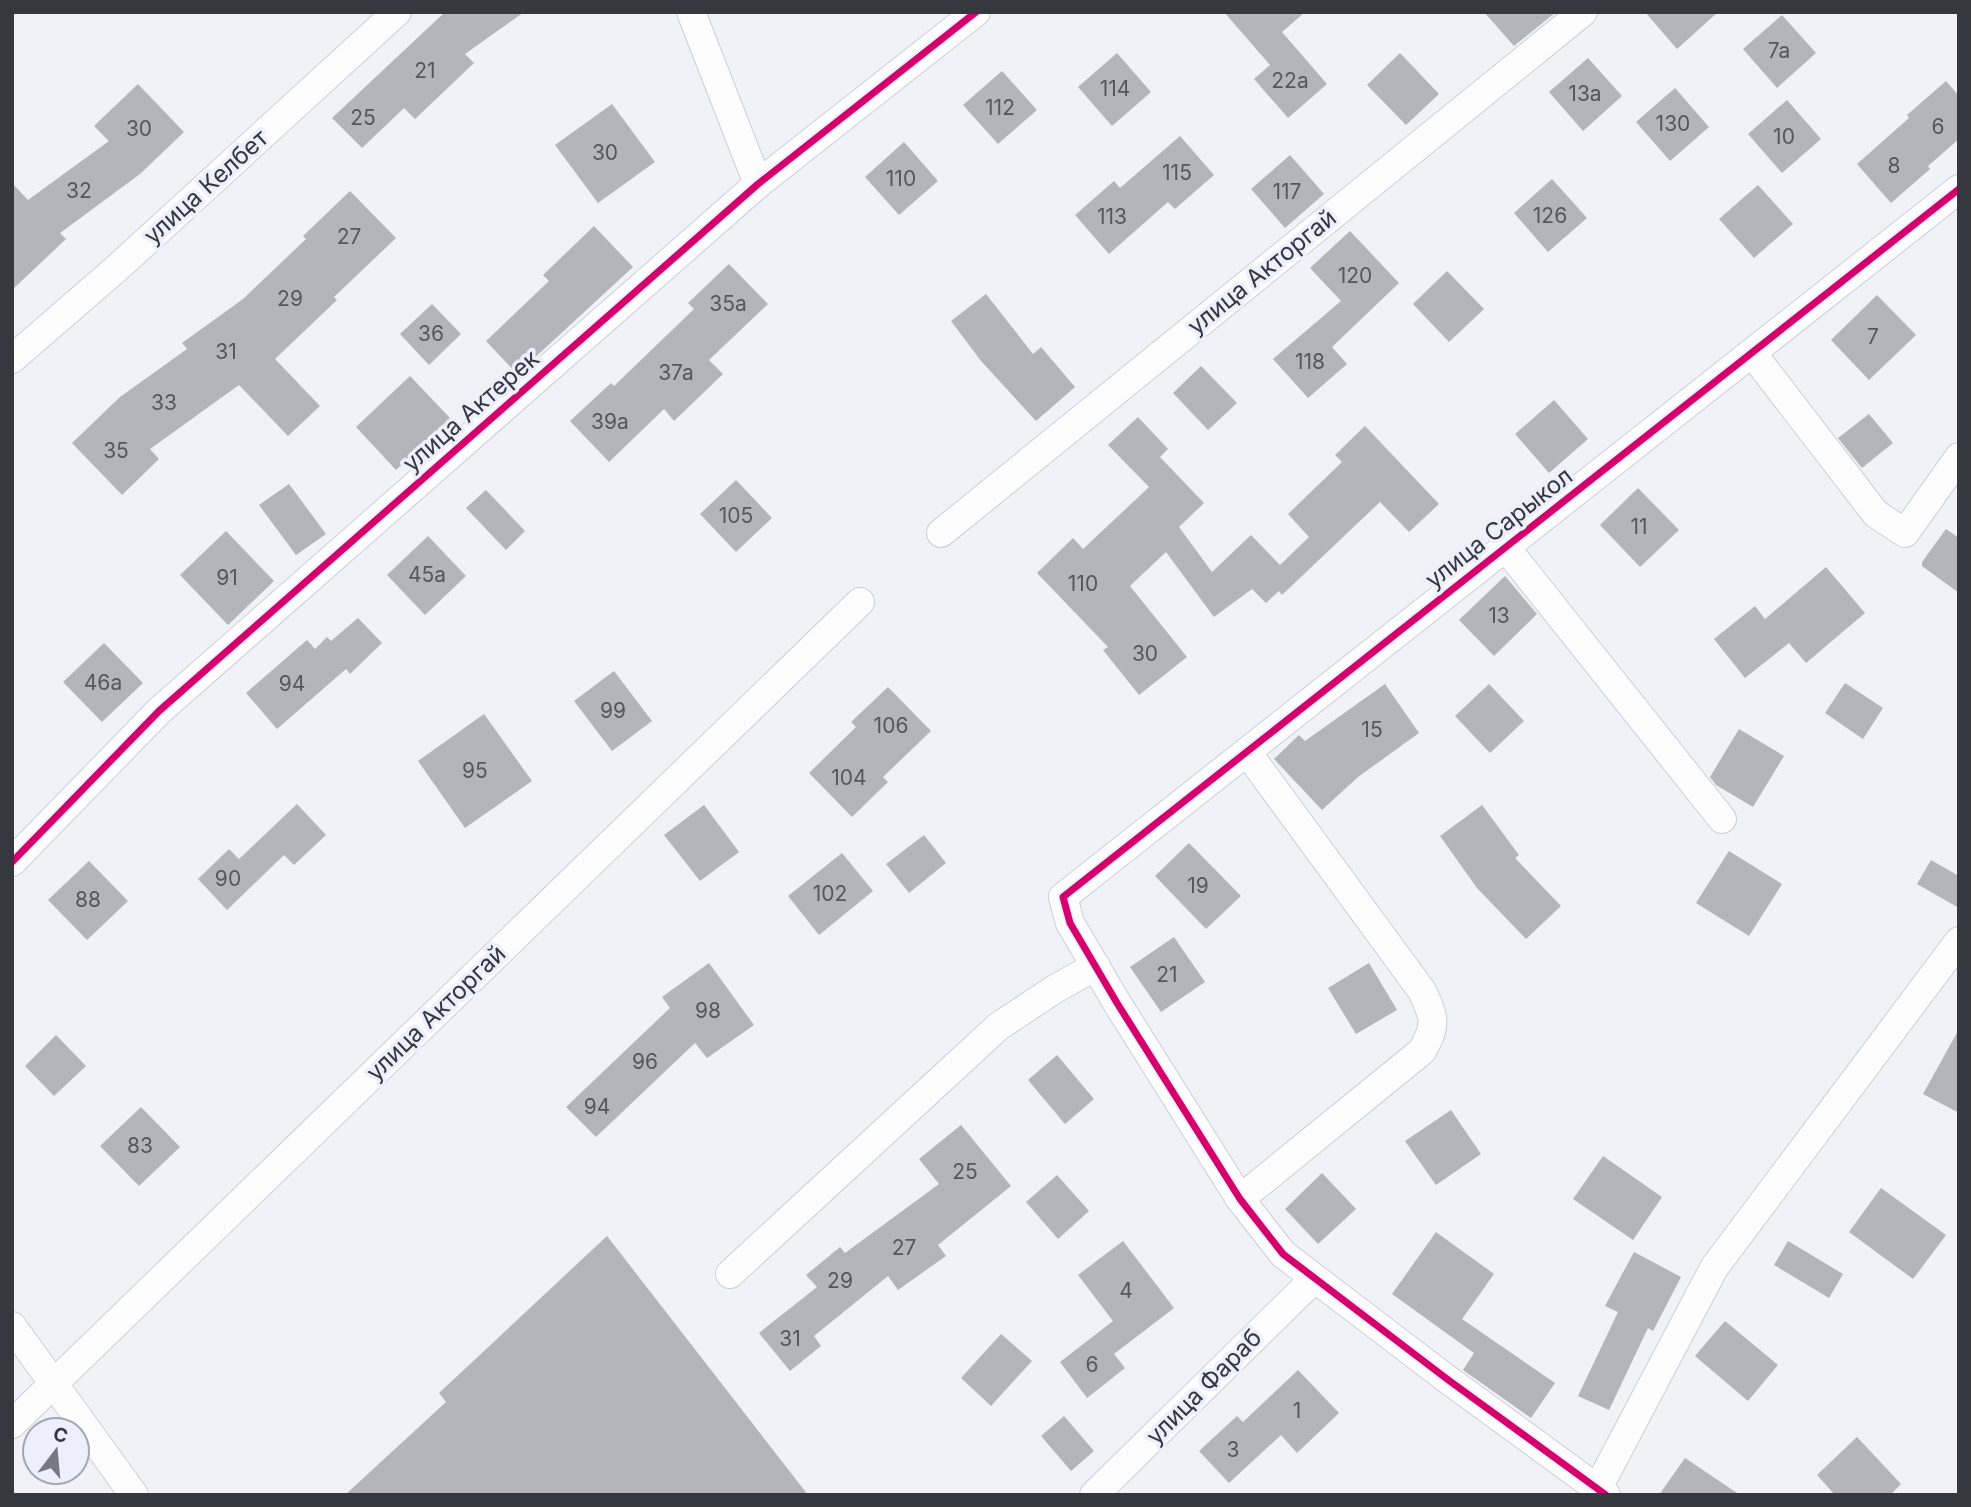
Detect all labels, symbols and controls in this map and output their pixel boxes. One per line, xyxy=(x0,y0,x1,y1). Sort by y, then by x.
house number: 7а xyxy=(1768,38,1790,63)
house number: 21 xyxy=(414,58,436,83)
house number: 22а xyxy=(1271,68,1309,93)
house number: 114 xyxy=(1100,76,1130,101)
house number: 13а xyxy=(1568,81,1602,106)
house number: 112 xyxy=(985,95,1015,120)
house number: 25 xyxy=(350,105,376,130)
house number: 130 xyxy=(1656,111,1690,136)
house number: 6 xyxy=(1931,114,1945,139)
house number: 30 xyxy=(126,116,152,141)
street label: улица Келбет xyxy=(138,123,274,250)
house number: 10 xyxy=(1773,124,1795,149)
house number: 30 xyxy=(592,140,618,165)
house number: 8 xyxy=(1888,153,1901,178)
house number: 115 xyxy=(1162,160,1192,185)
house number: 110 xyxy=(886,166,916,191)
house number: 32 xyxy=(66,178,92,203)
house number: 117 xyxy=(1273,179,1301,204)
street label: улица Акторгай xyxy=(1182,203,1342,340)
house number: 126 xyxy=(1533,203,1567,228)
house number: 113 xyxy=(1097,204,1127,229)
house number: 27 xyxy=(337,224,361,249)
house number: 120 xyxy=(1338,263,1372,288)
house number: 29 xyxy=(277,286,303,311)
house number: 35а xyxy=(709,291,747,316)
house number: 36 xyxy=(418,321,444,346)
house number: 7 xyxy=(1867,324,1879,349)
house number: 31 xyxy=(215,339,237,364)
street label: улица Актерек xyxy=(397,344,545,478)
house number: 118 xyxy=(1295,349,1325,374)
house number: 37а xyxy=(658,360,694,385)
house number: 33 xyxy=(151,390,177,415)
house number: 39а xyxy=(591,409,629,434)
house number: 35 xyxy=(103,438,129,463)
street label: улица Сарыкол xyxy=(1419,461,1578,594)
house number: 105 xyxy=(719,503,753,528)
house number: 11 xyxy=(1630,514,1648,539)
house number: 45а xyxy=(408,562,446,587)
house number: 91 xyxy=(216,565,238,590)
house number: 110 xyxy=(1068,571,1098,596)
house number: 13 xyxy=(1488,603,1510,628)
house number: 30 xyxy=(1132,641,1158,666)
house number: 46а xyxy=(84,670,122,695)
house number: 94 xyxy=(279,671,305,696)
house number: 99 xyxy=(600,698,626,723)
house number: 106 xyxy=(874,713,908,738)
house number: 15 xyxy=(1361,717,1383,742)
house number: 95 xyxy=(462,758,488,783)
house number: 104 xyxy=(831,765,867,790)
house number: 90 xyxy=(215,866,241,891)
house number: 19 xyxy=(1187,873,1209,898)
house number: 102 xyxy=(813,881,847,906)
house number: 88 xyxy=(75,887,101,912)
street label: улица Акторгай xyxy=(360,939,511,1086)
house number: 21 xyxy=(1156,962,1178,987)
house number: 98 xyxy=(695,998,721,1023)
house number: 96 xyxy=(632,1049,658,1074)
house number: 94 xyxy=(584,1094,610,1119)
house number: 83 xyxy=(127,1133,153,1158)
house number: 25 xyxy=(952,1159,978,1184)
house number: 27 xyxy=(892,1235,916,1260)
house number: 29 xyxy=(827,1268,853,1293)
house number: 4 xyxy=(1119,1278,1133,1303)
street label: улица Фараб xyxy=(1140,1323,1267,1450)
house number: 31 xyxy=(779,1326,801,1351)
house number: 6 xyxy=(1085,1352,1099,1377)
house number: 1 xyxy=(1293,1398,1301,1423)
north arrow xyxy=(21,1416,91,1486)
text: С xyxy=(51,1422,70,1448)
house number: 3 xyxy=(1227,1437,1239,1462)

